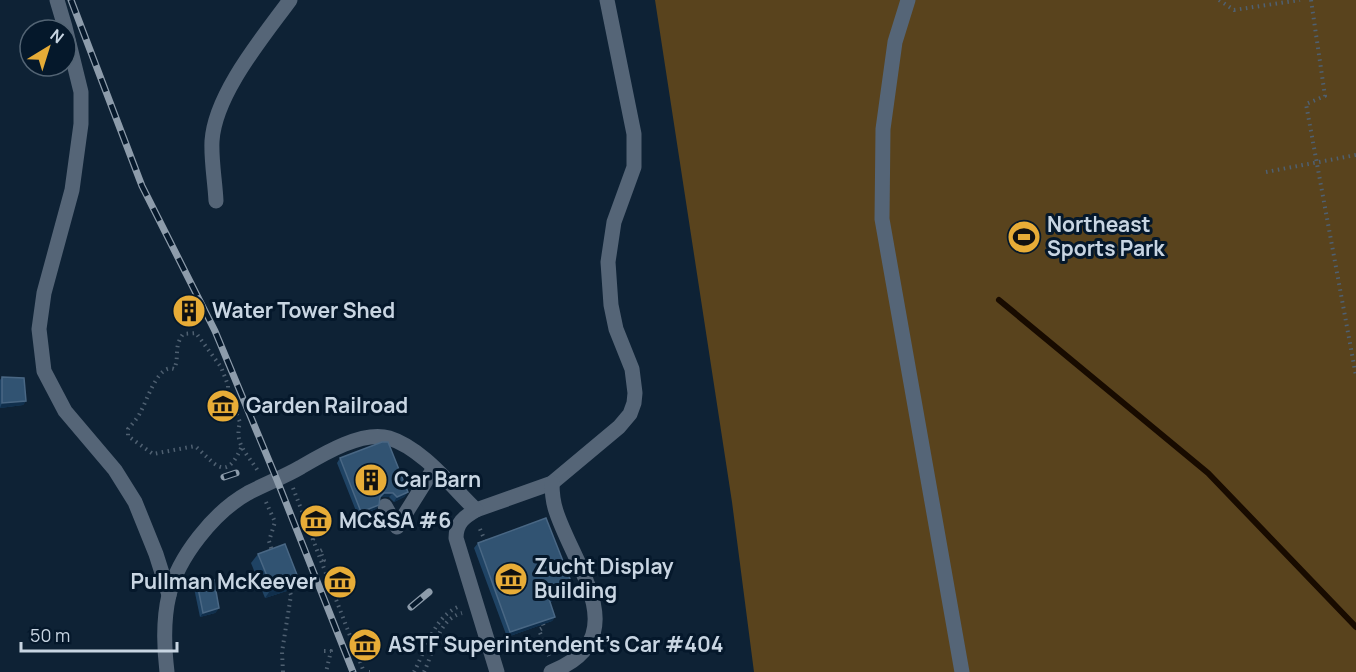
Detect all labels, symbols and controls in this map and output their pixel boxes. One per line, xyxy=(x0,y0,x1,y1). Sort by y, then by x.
north arrow xyxy=(18,18,78,78)
text: N xyxy=(46,24,69,48)
place label: Northeast Sports Park xyxy=(1047,210,1165,262)
sports icon: Northeast Sports Park xyxy=(1006,219,1042,255)
building icon: Water Tower Shed xyxy=(171,293,207,329)
place label: Water Tower Shed xyxy=(212,296,395,324)
museum icon: Garden Railroad xyxy=(205,388,241,424)
place label: Garden Railroad xyxy=(246,391,408,419)
building icon: Car Barn xyxy=(353,462,389,498)
place label: Car Barn xyxy=(394,465,481,493)
museum icon: MC&SA #6 xyxy=(298,503,334,539)
place label: MC&SA #6 xyxy=(339,506,451,534)
place label: Zucht Display Building xyxy=(534,552,674,604)
museum icon: Zucht Display Building xyxy=(493,561,529,597)
museum icon: Pullman McKeever xyxy=(322,564,358,600)
place label: Pullman McKeever xyxy=(130,567,317,595)
scale bar xyxy=(21,615,177,653)
text: 50 m xyxy=(30,623,70,647)
museum icon: ASTF Superintendent's Car #404 xyxy=(347,627,383,663)
place label: ASTF Superintendent's Car #404 xyxy=(388,630,724,658)

